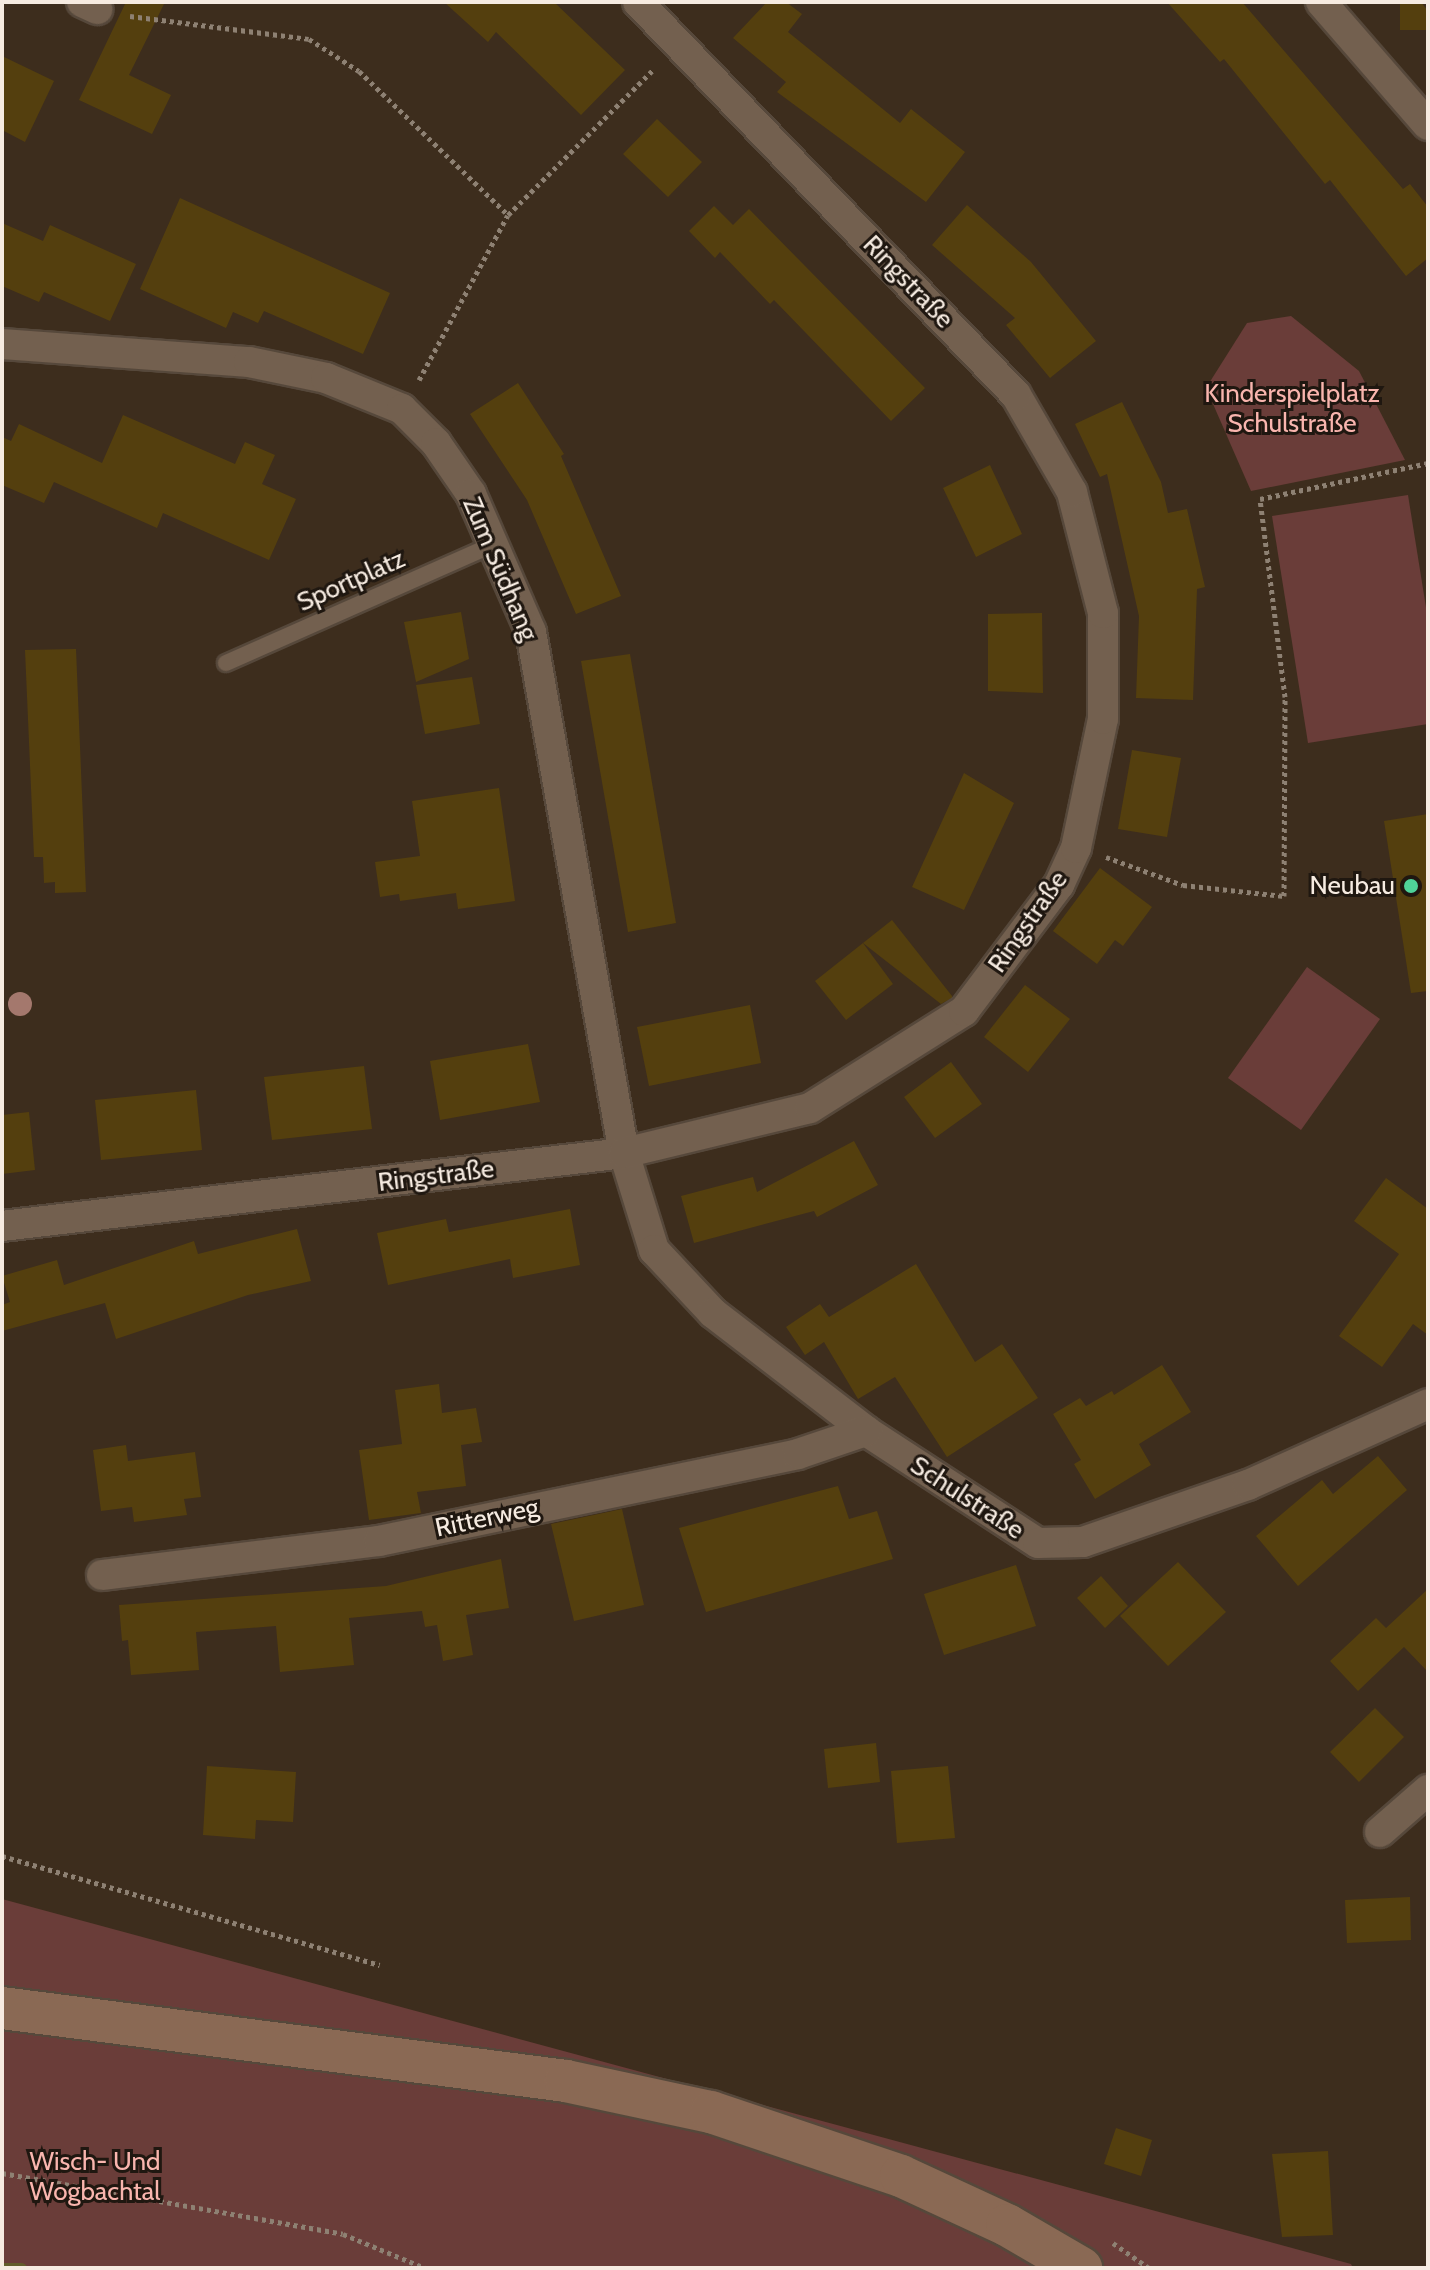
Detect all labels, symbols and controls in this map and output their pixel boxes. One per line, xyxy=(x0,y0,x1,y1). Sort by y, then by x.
street label: Ringstraße xyxy=(856,229,960,335)
park label: Kinderspielplatz Schulstraße xyxy=(1204,378,1380,440)
street label: Zum Südhang xyxy=(456,493,544,645)
street label: Sportplatz xyxy=(292,543,410,619)
street label: Ringstraße xyxy=(982,865,1074,979)
place label: Neubau xyxy=(1310,870,1395,902)
marker: Neubau xyxy=(1402,877,1420,895)
street label: Ringstraße xyxy=(376,1153,496,1199)
street label: Schulstraße xyxy=(904,1450,1030,1546)
street label: Ritterweg xyxy=(432,1492,542,1544)
park label: Wisch- Und Wogbachtal xyxy=(30,2146,160,2208)

